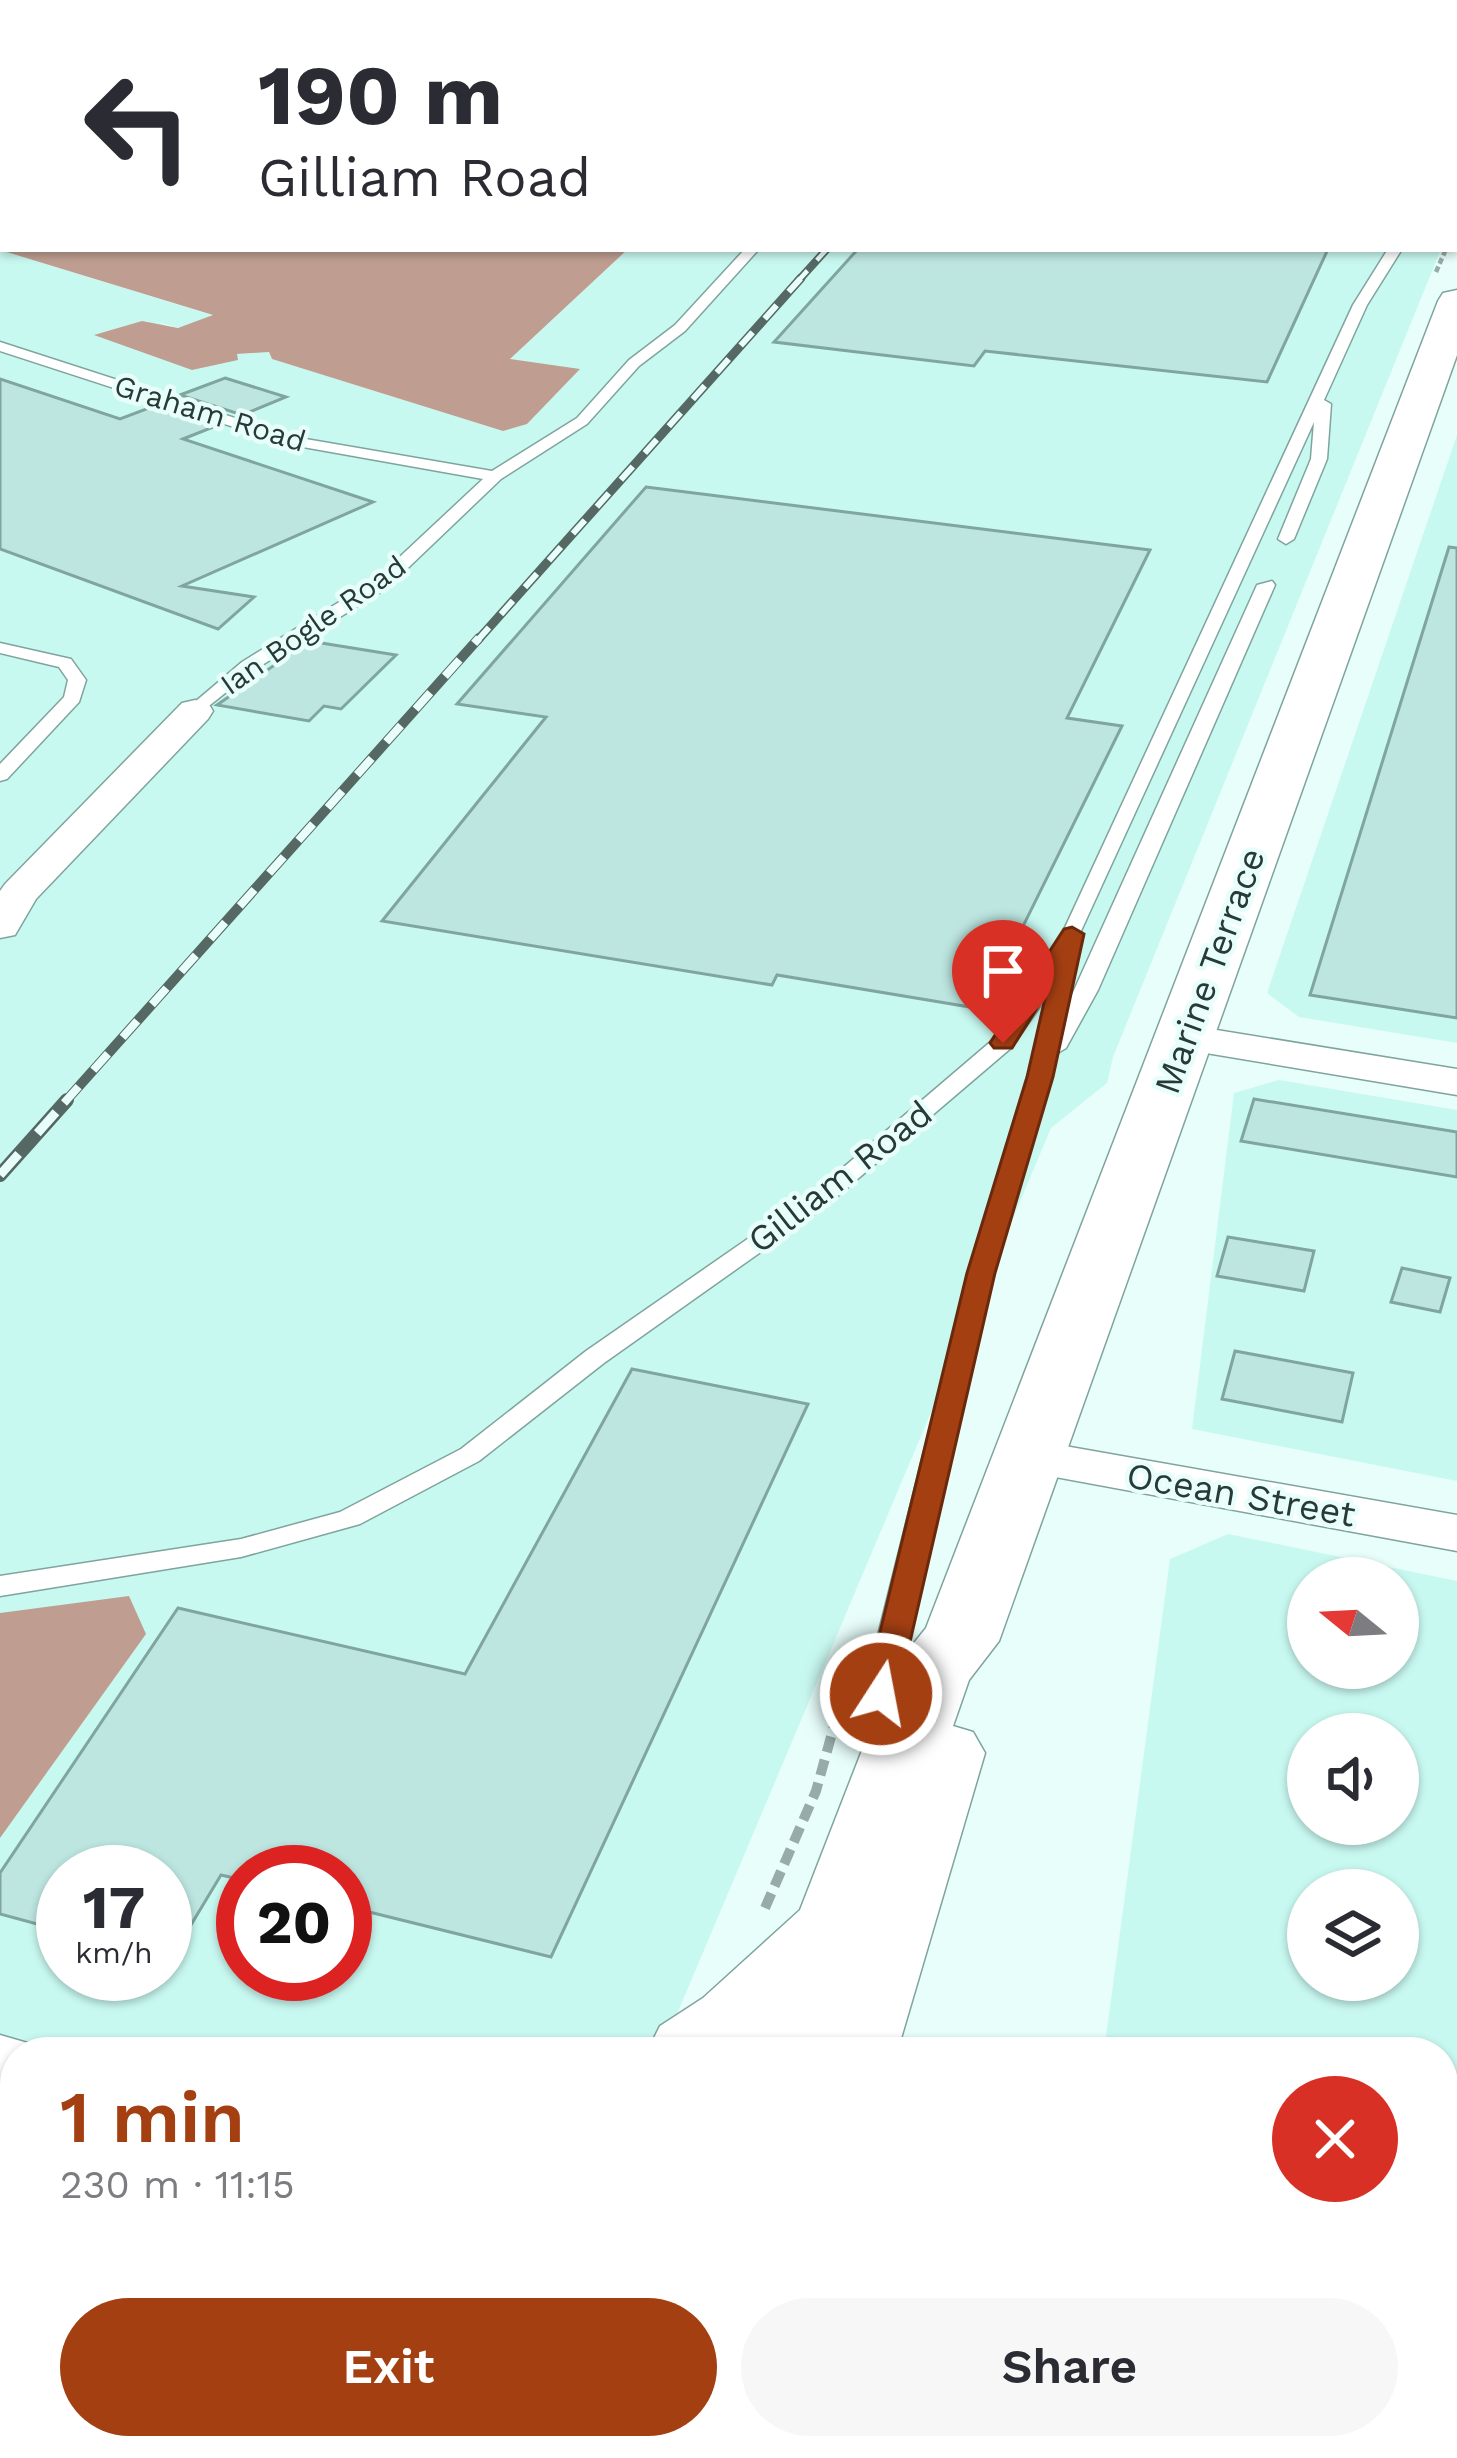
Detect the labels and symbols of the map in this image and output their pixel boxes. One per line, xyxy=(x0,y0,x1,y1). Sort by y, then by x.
street label: Graham Road xyxy=(110,367,310,459)
street label: Ian Bogle Road xyxy=(214,548,412,702)
street label: Marine Terrace xyxy=(1146,842,1274,1100)
pin xyxy=(952,920,1054,1043)
street label: Gilliam Road xyxy=(740,1092,940,1262)
street label: Ocean Street xyxy=(1124,1454,1358,1536)
north arrow xyxy=(1287,1557,1419,1689)
position arrow xyxy=(818,1631,944,1757)
speed limit sign: 20 xyxy=(216,1845,372,2001)

